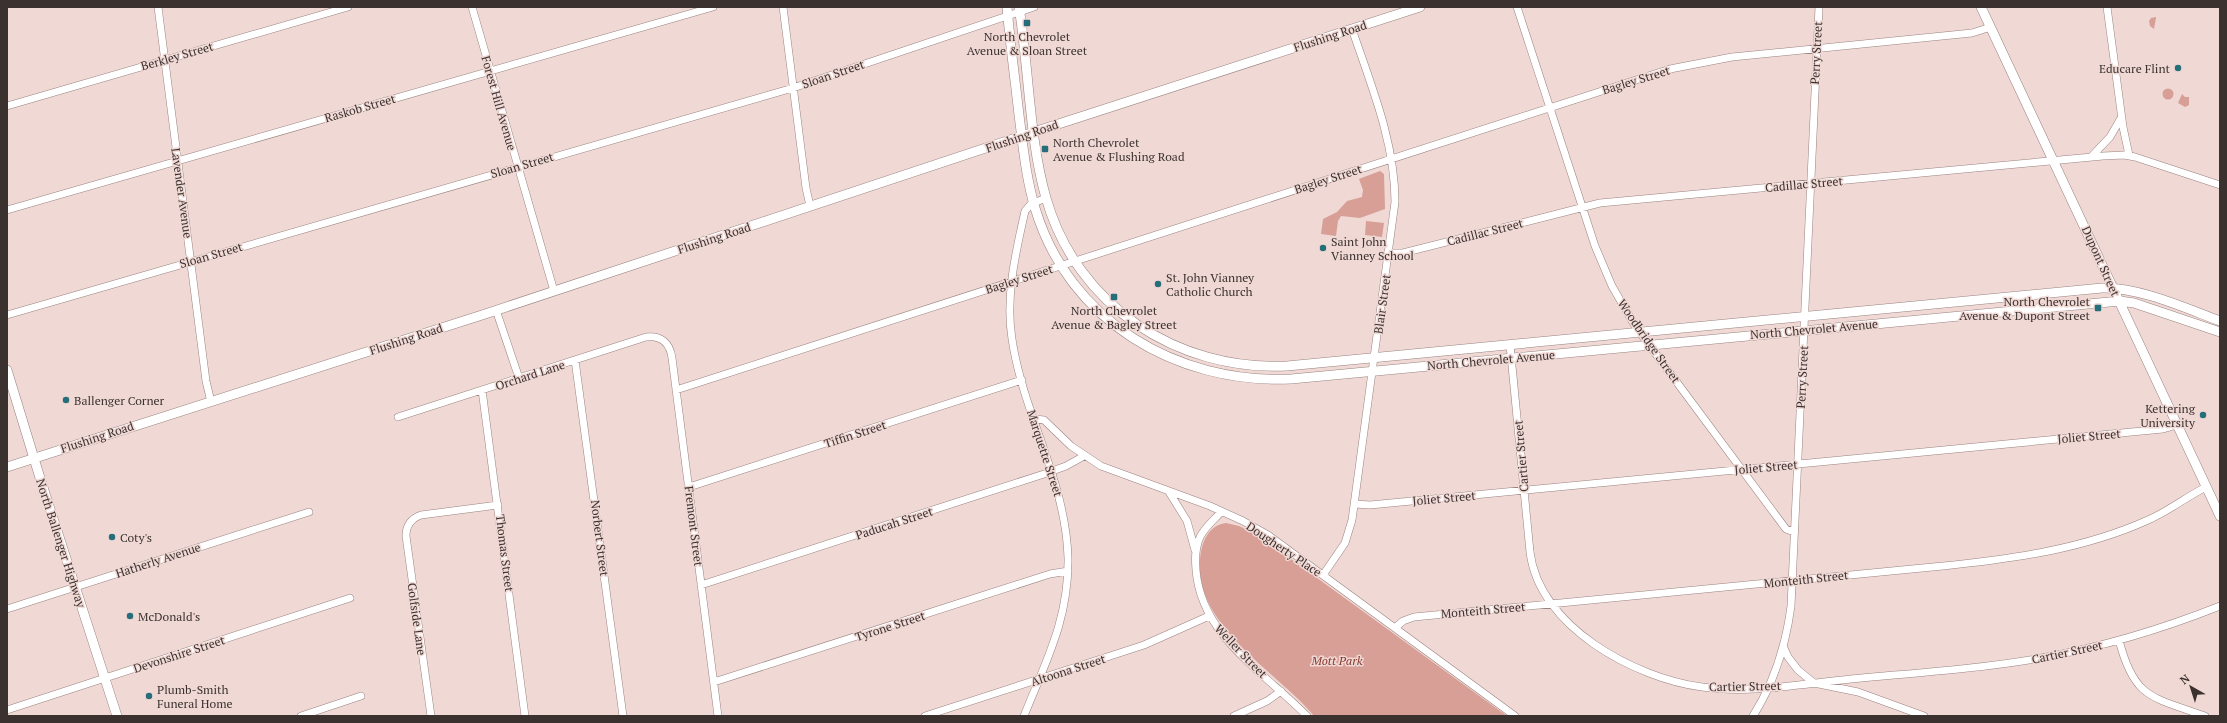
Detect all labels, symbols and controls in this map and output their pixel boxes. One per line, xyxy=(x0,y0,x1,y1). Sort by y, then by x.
street label: Flushing Road xyxy=(1292,17,1369,55)
marker: North Chevrolet Avenue & Sloan Street xyxy=(1022,18,1032,28)
street label: Perry Street xyxy=(1807,20,1825,85)
place label: North Chevrolet Avenue & Sloan Street xyxy=(967,29,1088,58)
street label: Berkley Street xyxy=(139,38,215,73)
street label: Forest Hill Avenue xyxy=(478,54,520,152)
street label: Sloan Street xyxy=(800,56,867,92)
place label: Educare Flint xyxy=(2099,61,2171,76)
street label: Bagley Street xyxy=(1600,62,1672,97)
marker: Educare Flint xyxy=(2173,63,2183,73)
street label: Raskob Street xyxy=(323,91,398,125)
street label: Flushing Road xyxy=(984,116,1061,155)
place label: North Chevrolet Avenue & Flushing Road xyxy=(1053,135,1185,164)
marker: North Chevrolet Avenue & Flushing Road xyxy=(1040,144,1050,154)
street label: Lavender Avenue xyxy=(168,147,196,239)
street label: Sloan Street xyxy=(489,149,556,181)
street label: Bagley Street xyxy=(1292,161,1364,197)
street label: Cadillac Street xyxy=(1765,173,1844,195)
street label: Cadillac Street xyxy=(1445,215,1525,249)
street label: Flushing Road xyxy=(676,219,753,257)
street label: Dupont Street xyxy=(2079,224,2123,299)
place label: Saint John Vianney School xyxy=(1331,234,1414,263)
street label: Sloan Street xyxy=(178,239,245,271)
marker: Saint John Vianney School xyxy=(1318,243,1328,253)
street label: Bagley Street xyxy=(983,261,1055,297)
place label: St. John Vianney Catholic Church xyxy=(1166,270,1255,299)
street label: Blair Street xyxy=(1370,273,1394,335)
marker: St. John Vianney Catholic Church xyxy=(1153,279,1163,289)
marker: North Chevrolet Avenue & Bagley Street xyxy=(1109,292,1119,302)
place label: North Chevrolet Avenue & Dupont Street xyxy=(1959,294,2091,323)
street label: Woodbridge Street xyxy=(1614,296,1684,386)
place label: North Chevrolet Avenue & Bagley Street xyxy=(1051,303,1177,332)
marker: North Chevrolet Avenue & Dupont Street xyxy=(2093,303,2103,313)
street label: North Chevrolet Avenue xyxy=(1749,316,1879,342)
street label: Flushing Road xyxy=(368,320,445,358)
street label: Perry Street xyxy=(1793,344,1811,409)
street label: North Chevrolet Avenue xyxy=(1426,347,1556,373)
street label: Orchard Lane xyxy=(493,357,567,393)
place label: Ballenger Corner xyxy=(74,393,165,408)
marker: Ballenger Corner xyxy=(61,395,71,405)
place label: Kettering University xyxy=(2140,401,2196,430)
street label: Marquette Street xyxy=(1024,408,1066,499)
marker: Kettering University xyxy=(2198,410,2208,420)
street label: Tiffin Street xyxy=(822,417,888,451)
street label: Flushing Road xyxy=(59,418,136,456)
street label: Cartier Street xyxy=(1510,419,1532,493)
street label: Joliet Street xyxy=(2057,426,2122,446)
street label: Joliet Street xyxy=(1734,457,1799,477)
street label: North Ballenger Highway xyxy=(33,477,89,610)
street label: Fremont Street xyxy=(682,485,706,567)
street label: Joliet Street xyxy=(1412,488,1477,508)
street label: Norbert Street xyxy=(588,499,612,577)
street label: Paducah Street xyxy=(853,503,935,543)
street label: Thomas Street xyxy=(493,514,517,593)
street label: Dougherty Place xyxy=(1243,518,1325,580)
place label: Coty's xyxy=(120,530,152,545)
marker: Coty's xyxy=(107,532,117,542)
street label: Hatherly Avenue xyxy=(114,539,202,581)
street label: Monteith Street xyxy=(1763,567,1849,591)
street label: Golfside Lane xyxy=(405,582,429,656)
street label: Monteith Street xyxy=(1440,599,1526,621)
street label: Tyrone Street xyxy=(853,607,927,644)
place label: McDonald's xyxy=(138,609,200,624)
marker: McDonald's xyxy=(125,611,135,621)
street label: Weller Street xyxy=(1212,621,1271,682)
street label: Devonshire Street xyxy=(131,632,227,676)
street label: Cartier Street xyxy=(2030,637,2104,667)
street label: Altoona Street xyxy=(1029,651,1108,689)
park label: Mott Park xyxy=(1310,653,1363,668)
north arrow xyxy=(2171,667,2211,707)
text: N xyxy=(2177,671,2193,687)
street label: Cartier Street xyxy=(1709,678,1782,694)
place label: Plumb-Smith Funeral Home xyxy=(157,682,233,711)
marker: Plumb-Smith Funeral Home xyxy=(144,691,154,701)

